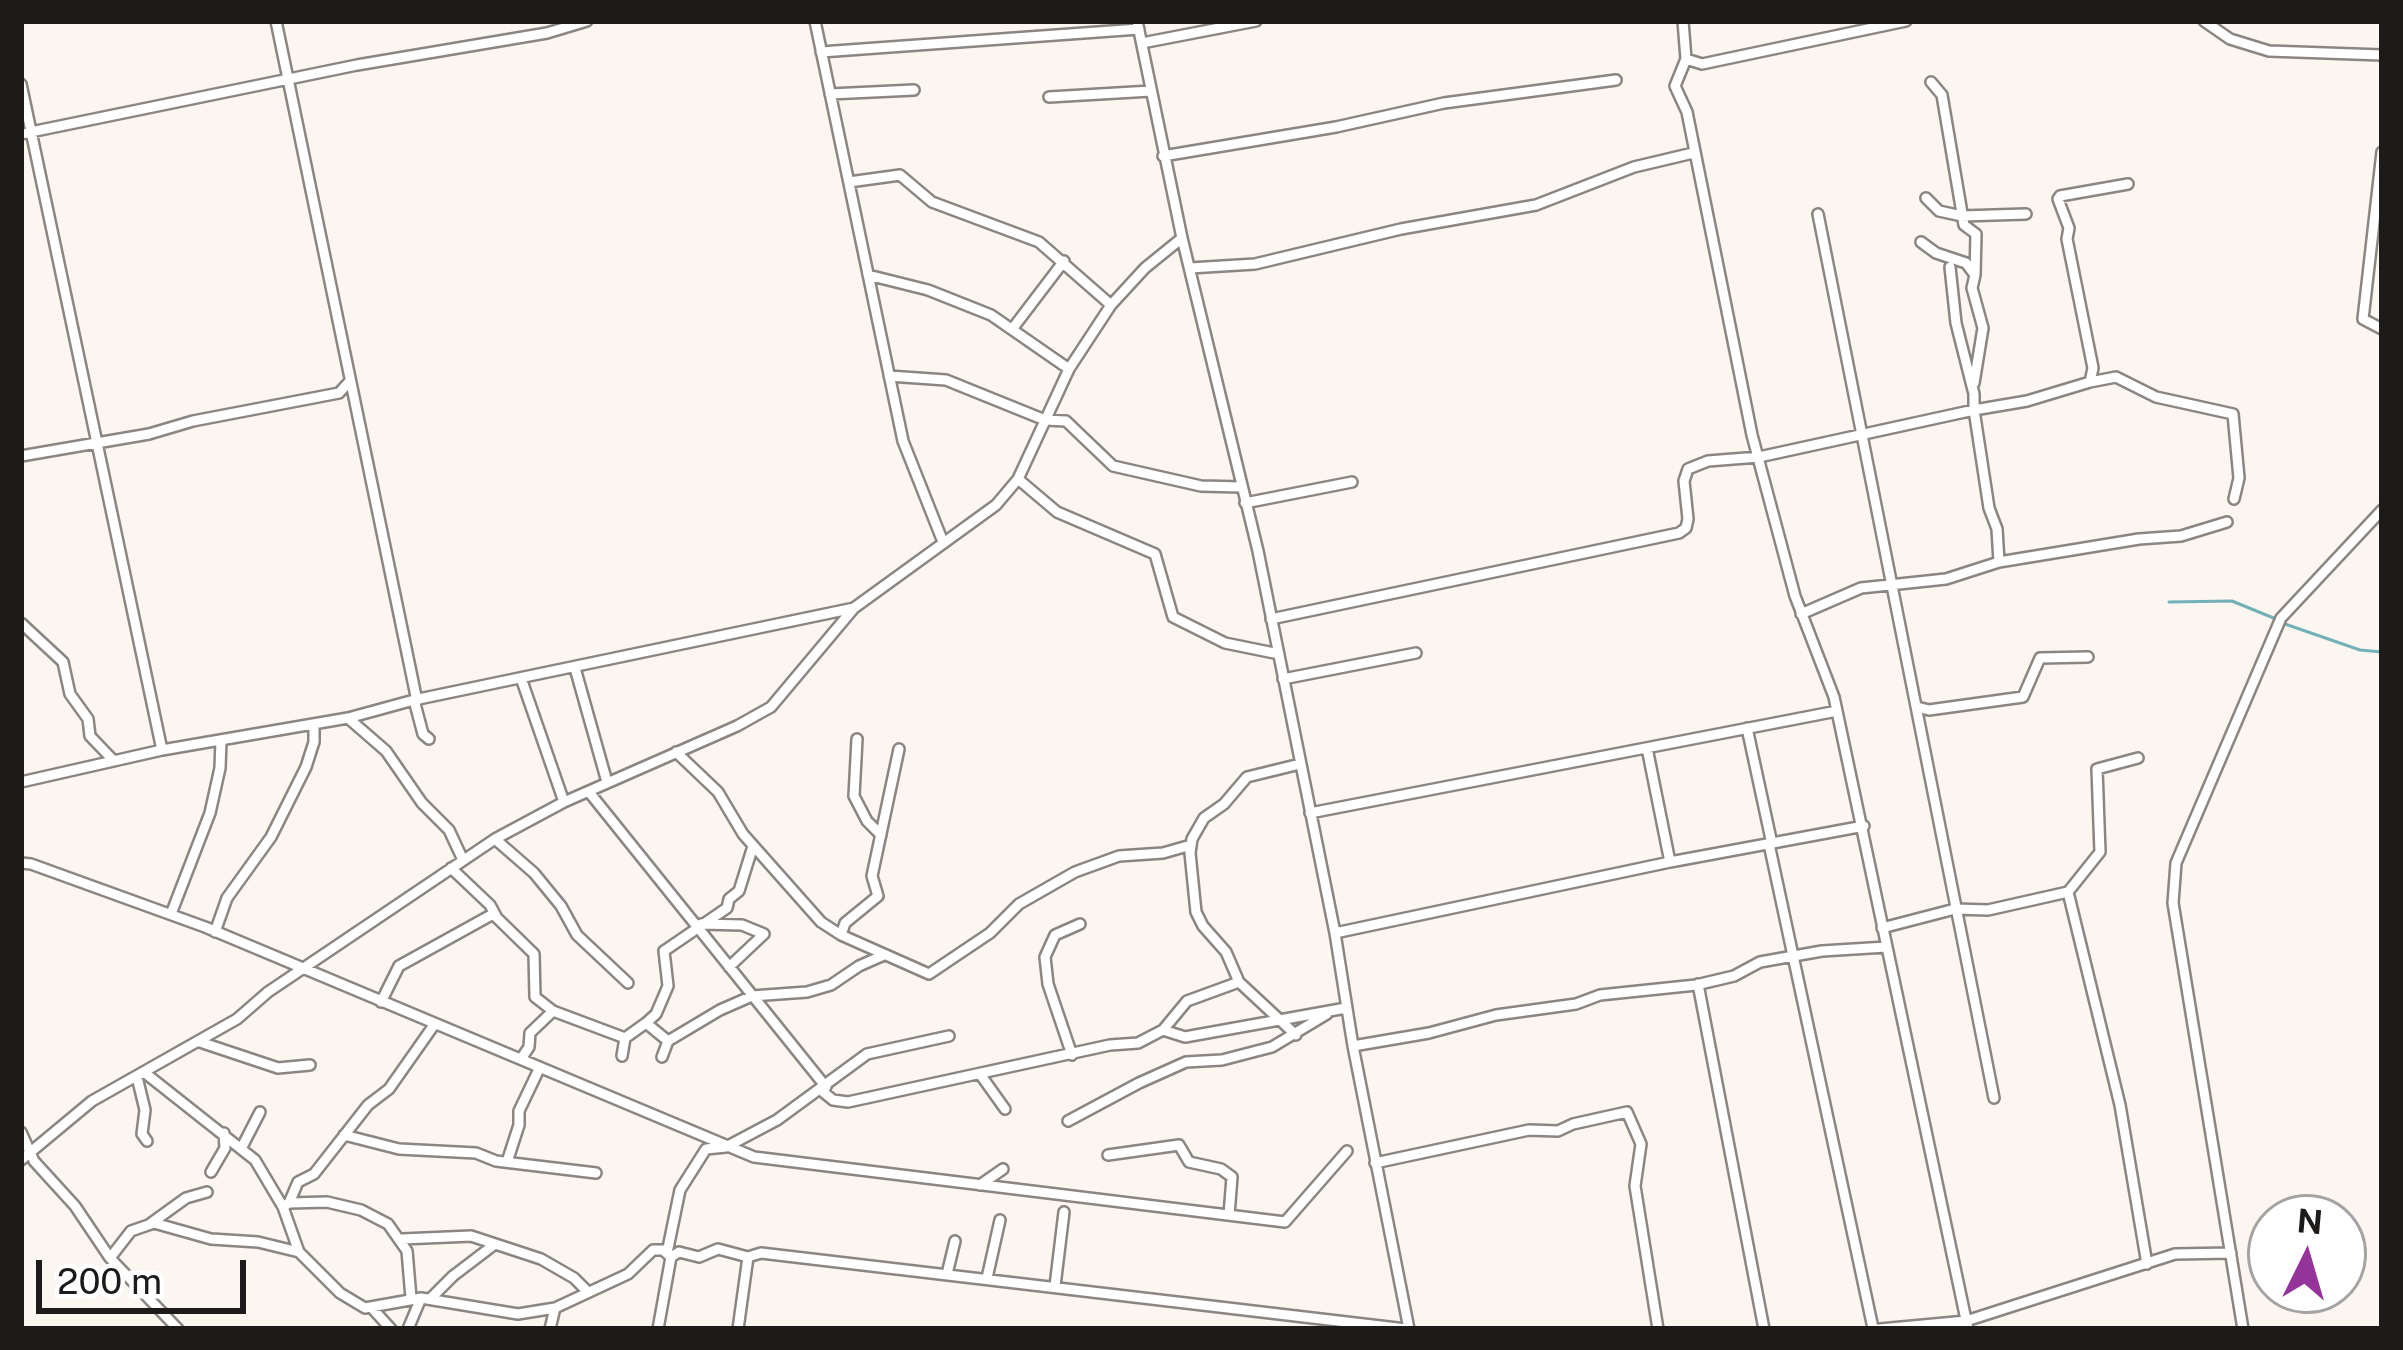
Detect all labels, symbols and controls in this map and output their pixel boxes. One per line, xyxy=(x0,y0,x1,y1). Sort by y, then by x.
north arrow xyxy=(2247,1194,2367,1314)
text: N xyxy=(2295,1201,2324,1241)
scale bar xyxy=(42,1236,252,1310)
text: 200 m xyxy=(57,1260,162,1302)

